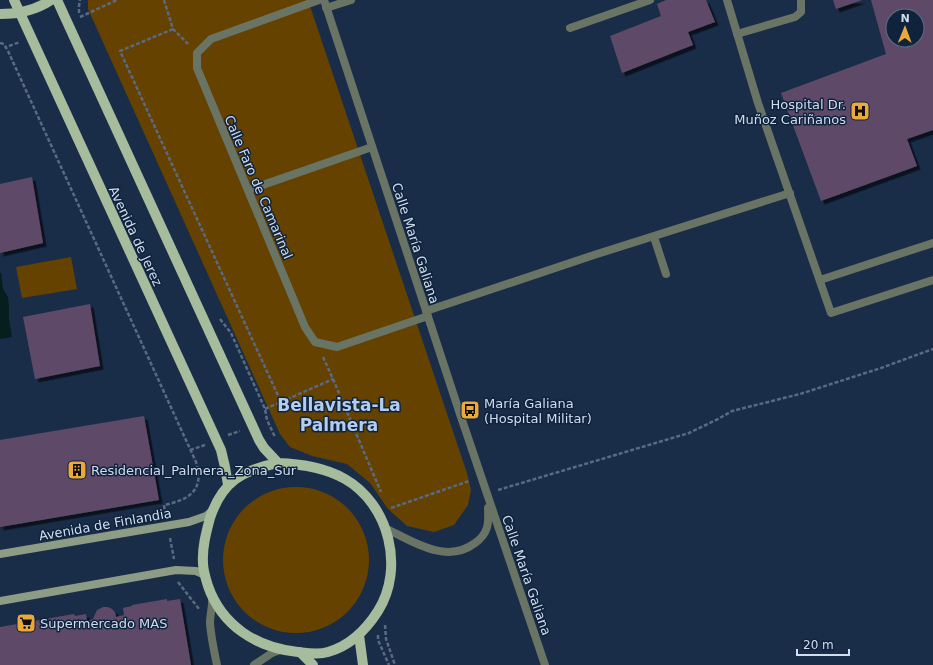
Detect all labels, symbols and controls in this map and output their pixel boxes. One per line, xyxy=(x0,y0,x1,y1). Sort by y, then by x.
north arrow xyxy=(885,8,925,48)
text: N xyxy=(900,12,910,25)
place label: Hospital Dr. Muñoz Cariñanos xyxy=(734,97,846,127)
hospital icon: Hospital Dr. Muñoz Cariñanos xyxy=(849,100,871,122)
street label: Calle Faro de Camarinal xyxy=(221,113,296,261)
street label: Calle María Galiana xyxy=(389,181,442,305)
street label: Avenida de Jerez xyxy=(106,184,165,289)
district label: Bellavista-La Palmera xyxy=(277,395,401,435)
place label: María Galiana (Hospital Militar) xyxy=(484,396,592,426)
bus stop icon: María Galiana (Hospital Militar) xyxy=(459,399,481,421)
building icon: Residencial_Palmera._Zona_Sur xyxy=(66,459,88,481)
place label: Residencial_Palmera._Zona_Sur xyxy=(91,463,297,478)
street label: Avenida de Finlandia xyxy=(38,505,173,544)
street label: Calle María Galiana xyxy=(499,513,554,637)
supermarket icon: Supermercado MAS xyxy=(15,612,37,634)
place label: Supermercado MAS xyxy=(40,616,167,631)
scale bar xyxy=(797,631,849,657)
text: 20 m xyxy=(803,638,834,652)

